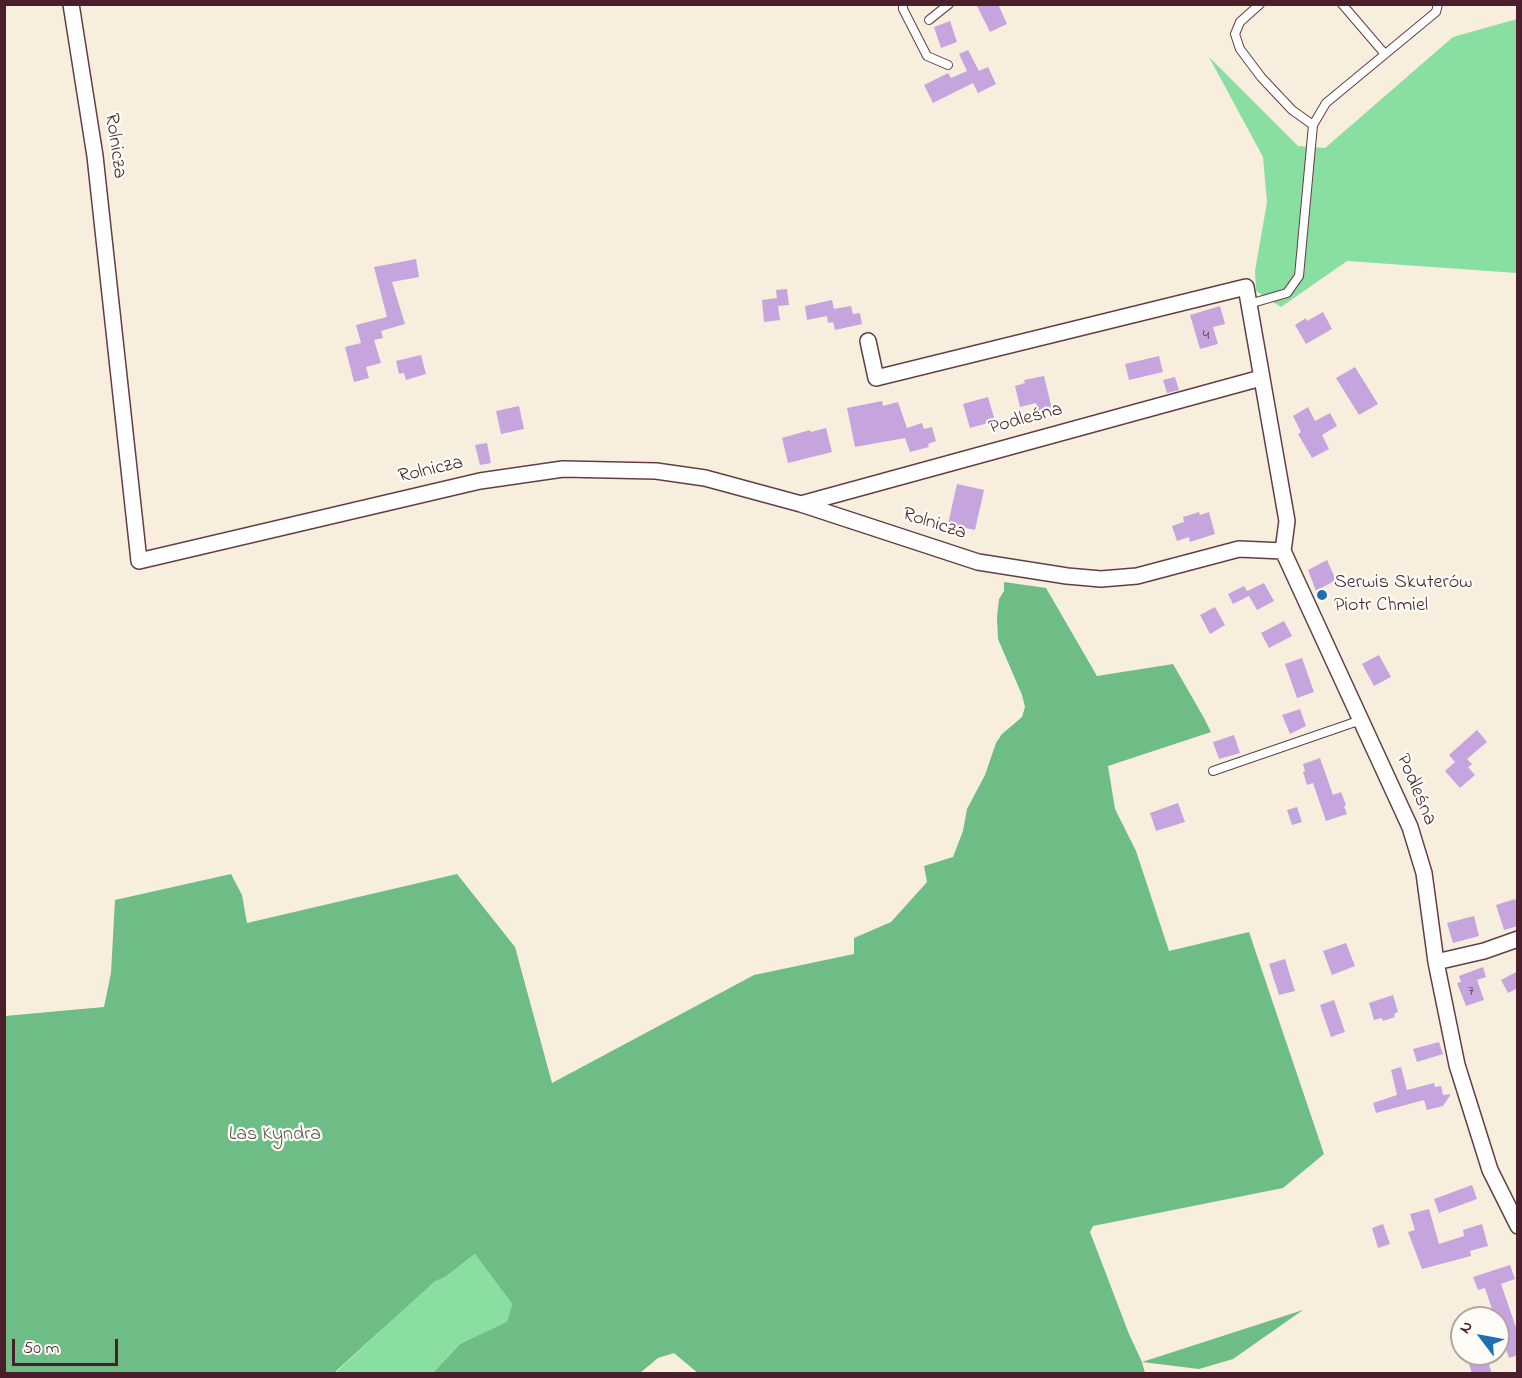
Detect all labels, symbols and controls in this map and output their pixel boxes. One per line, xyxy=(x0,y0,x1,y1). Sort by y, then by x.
street label: Rolnicza xyxy=(98,112,130,180)
house number: 4 xyxy=(1203,326,1209,346)
street label: Podleśna xyxy=(987,399,1065,441)
street label: Rolnicza xyxy=(396,452,466,490)
street label: Rolnicza xyxy=(899,503,969,547)
place label: Serwis Skuterów Piotr Chmiel xyxy=(1334,572,1472,619)
marker: Serwis Skuterów Piotr Chmiel xyxy=(1315,588,1329,602)
street label: Podleśna xyxy=(1389,751,1441,829)
house number: 7 xyxy=(1468,982,1474,1002)
park label: Las Kyndra xyxy=(229,1124,321,1148)
north arrow xyxy=(1450,1306,1510,1366)
text: N xyxy=(1453,1317,1479,1338)
scale bar xyxy=(15,1327,122,1365)
text: 50 m xyxy=(23,1336,60,1362)

